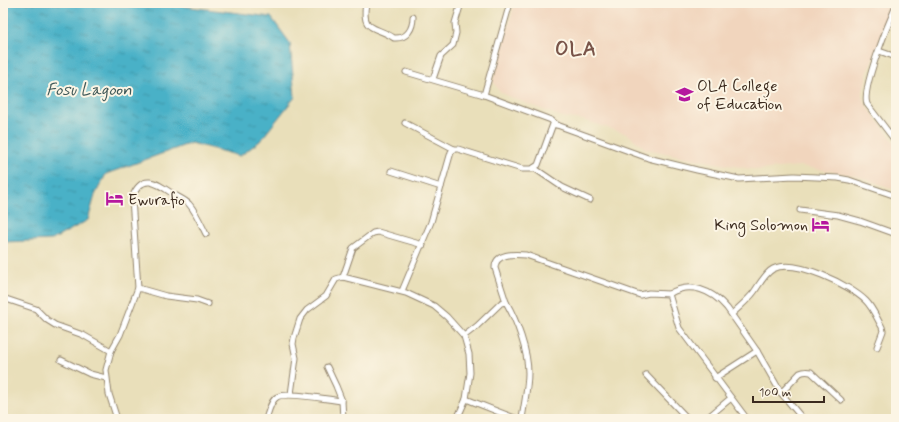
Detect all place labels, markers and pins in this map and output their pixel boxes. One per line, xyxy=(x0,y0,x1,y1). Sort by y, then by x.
place label: OLA College of Education xyxy=(697,76,782,115)
school or university icon: OLA College of Education xyxy=(674,84,694,104)
hotel icon: Ewurafio xyxy=(105,189,125,209)
place label: Ewurafio xyxy=(128,190,185,211)
hotel icon: King Solomon xyxy=(811,214,831,234)
place label: King Solomon xyxy=(714,215,808,237)

